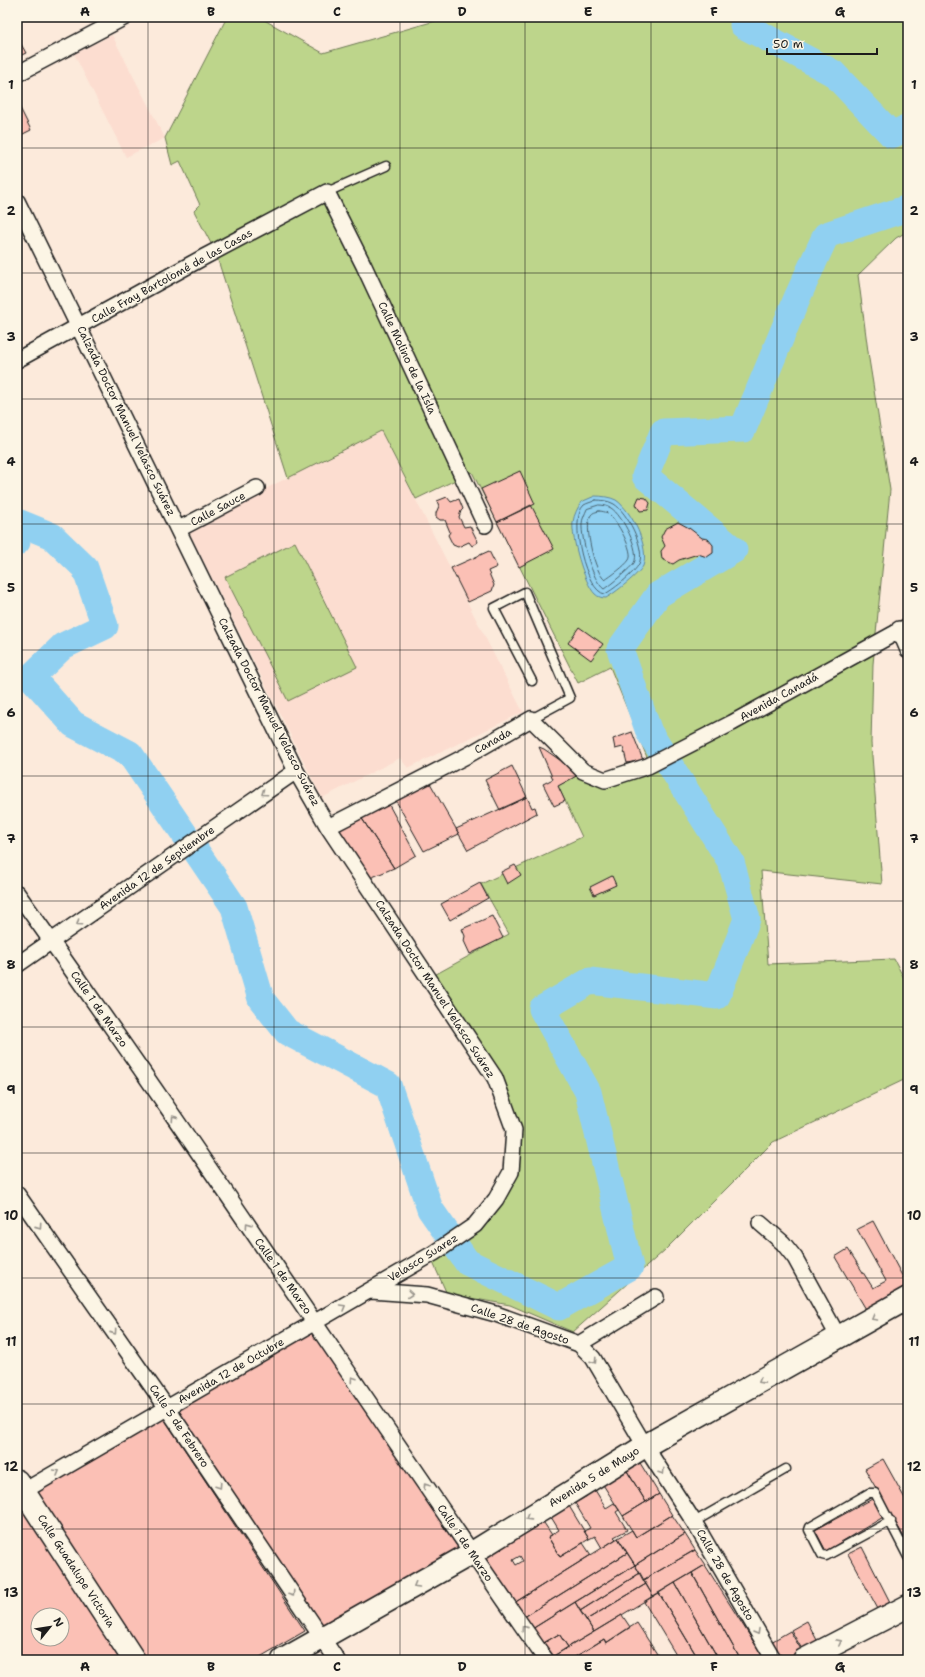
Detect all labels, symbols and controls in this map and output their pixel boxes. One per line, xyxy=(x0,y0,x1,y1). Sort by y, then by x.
text: A xyxy=(80,3,90,20)
text: B xyxy=(207,3,215,20)
text: C xyxy=(333,3,341,20)
text: D xyxy=(457,3,467,20)
text: E xyxy=(584,3,593,20)
text: F xyxy=(710,3,718,20)
text: G xyxy=(835,3,846,20)
scale bar xyxy=(767,30,877,56)
text: 50 m xyxy=(773,36,803,52)
text: 1 xyxy=(8,76,14,93)
text: 1 xyxy=(911,76,917,93)
text: 2 xyxy=(6,202,16,219)
text: 2 xyxy=(909,202,919,219)
street label: Calle Fray Bartolomé de las Casas xyxy=(89,225,255,327)
street label: Calle Molino de la Isla xyxy=(374,299,440,417)
street label: Calzada Doctor Manuel Velasco Suárez xyxy=(73,323,179,519)
text: 3 xyxy=(6,328,16,345)
text: 3 xyxy=(909,328,919,345)
text: 4 xyxy=(6,453,16,470)
text: 4 xyxy=(909,453,919,470)
street label: Calle Sauce xyxy=(188,488,248,530)
text: 5 xyxy=(7,579,15,596)
text: 5 xyxy=(910,579,918,596)
street label: Calzada Doctor Manuel Velasco Suárez xyxy=(215,615,323,809)
street label: Avenida Canadá xyxy=(737,669,821,725)
text: 6 xyxy=(6,704,16,721)
text: 6 xyxy=(909,704,919,721)
street label: Canada xyxy=(472,724,515,757)
one-way arrow xyxy=(261,788,268,796)
street label: Avenida 12 de Septiembre xyxy=(96,822,218,914)
text: 7 xyxy=(6,830,16,847)
text: 7 xyxy=(909,830,919,847)
street label: Calzada Doctor Manuel Velasco Suárez xyxy=(372,897,498,1081)
one-way arrow xyxy=(76,918,83,926)
text: 8 xyxy=(6,956,16,973)
text: 8 xyxy=(909,956,919,973)
street label: Calle 1 de Marzo xyxy=(67,968,131,1050)
text: 9 xyxy=(6,1081,16,1098)
text: 9 xyxy=(909,1081,919,1098)
one-way arrow xyxy=(172,1116,179,1123)
text: 10 xyxy=(4,1207,18,1224)
text: 10 xyxy=(907,1207,921,1224)
one-way arrow xyxy=(34,1222,42,1229)
one-way arrow xyxy=(246,1223,253,1230)
street label: Velasco Suarez xyxy=(385,1230,461,1286)
street label: Calle 1 de Marzo xyxy=(251,1235,315,1317)
one-way arrow xyxy=(407,1289,413,1298)
street label: Calle 28 de Agosto xyxy=(469,1300,571,1348)
one-way arrow xyxy=(339,1304,346,1311)
one-way arrow xyxy=(871,1313,878,1320)
one-way arrow xyxy=(109,1328,116,1335)
text: 11 xyxy=(5,1333,17,1350)
text: 11 xyxy=(908,1333,920,1350)
street label: Avenida 12 de Octubre xyxy=(175,1334,287,1408)
one-way arrow xyxy=(589,1357,597,1364)
one-way arrow xyxy=(351,1376,358,1383)
one-way arrow xyxy=(758,1377,765,1384)
street label: Calle 5 de Febrero xyxy=(146,1381,213,1471)
street label: Avenida 5 de Mayo xyxy=(546,1443,642,1511)
text: 12 xyxy=(4,1458,18,1475)
text: 12 xyxy=(907,1458,921,1475)
one-way arrow xyxy=(657,1468,664,1475)
one-way arrow xyxy=(53,1469,60,1476)
one-way arrow xyxy=(214,1482,222,1489)
one-way arrow xyxy=(423,1483,431,1490)
street label: Calle 1 de Marzo xyxy=(434,1501,497,1585)
street label: Calle Guadalupe Victoria xyxy=(34,1512,118,1630)
one-way arrow xyxy=(525,1513,532,1521)
street label: Calle 28 de Agosto xyxy=(693,1527,757,1624)
one-way arrow xyxy=(413,1580,421,1587)
text: 13 xyxy=(4,1584,18,1601)
text: 13 xyxy=(907,1584,921,1601)
one-way arrow xyxy=(287,1590,295,1597)
north arrow xyxy=(30,1607,70,1647)
text: N xyxy=(50,1615,67,1630)
one-way arrow xyxy=(521,1625,529,1632)
one-way arrow xyxy=(753,1628,760,1635)
one-way arrow xyxy=(835,1639,842,1647)
text: A xyxy=(80,1658,90,1675)
text: B xyxy=(207,1658,215,1675)
text: C xyxy=(333,1658,341,1675)
text: D xyxy=(457,1658,467,1675)
text: E xyxy=(584,1658,593,1675)
text: F xyxy=(710,1658,718,1675)
text: G xyxy=(835,1658,846,1675)

